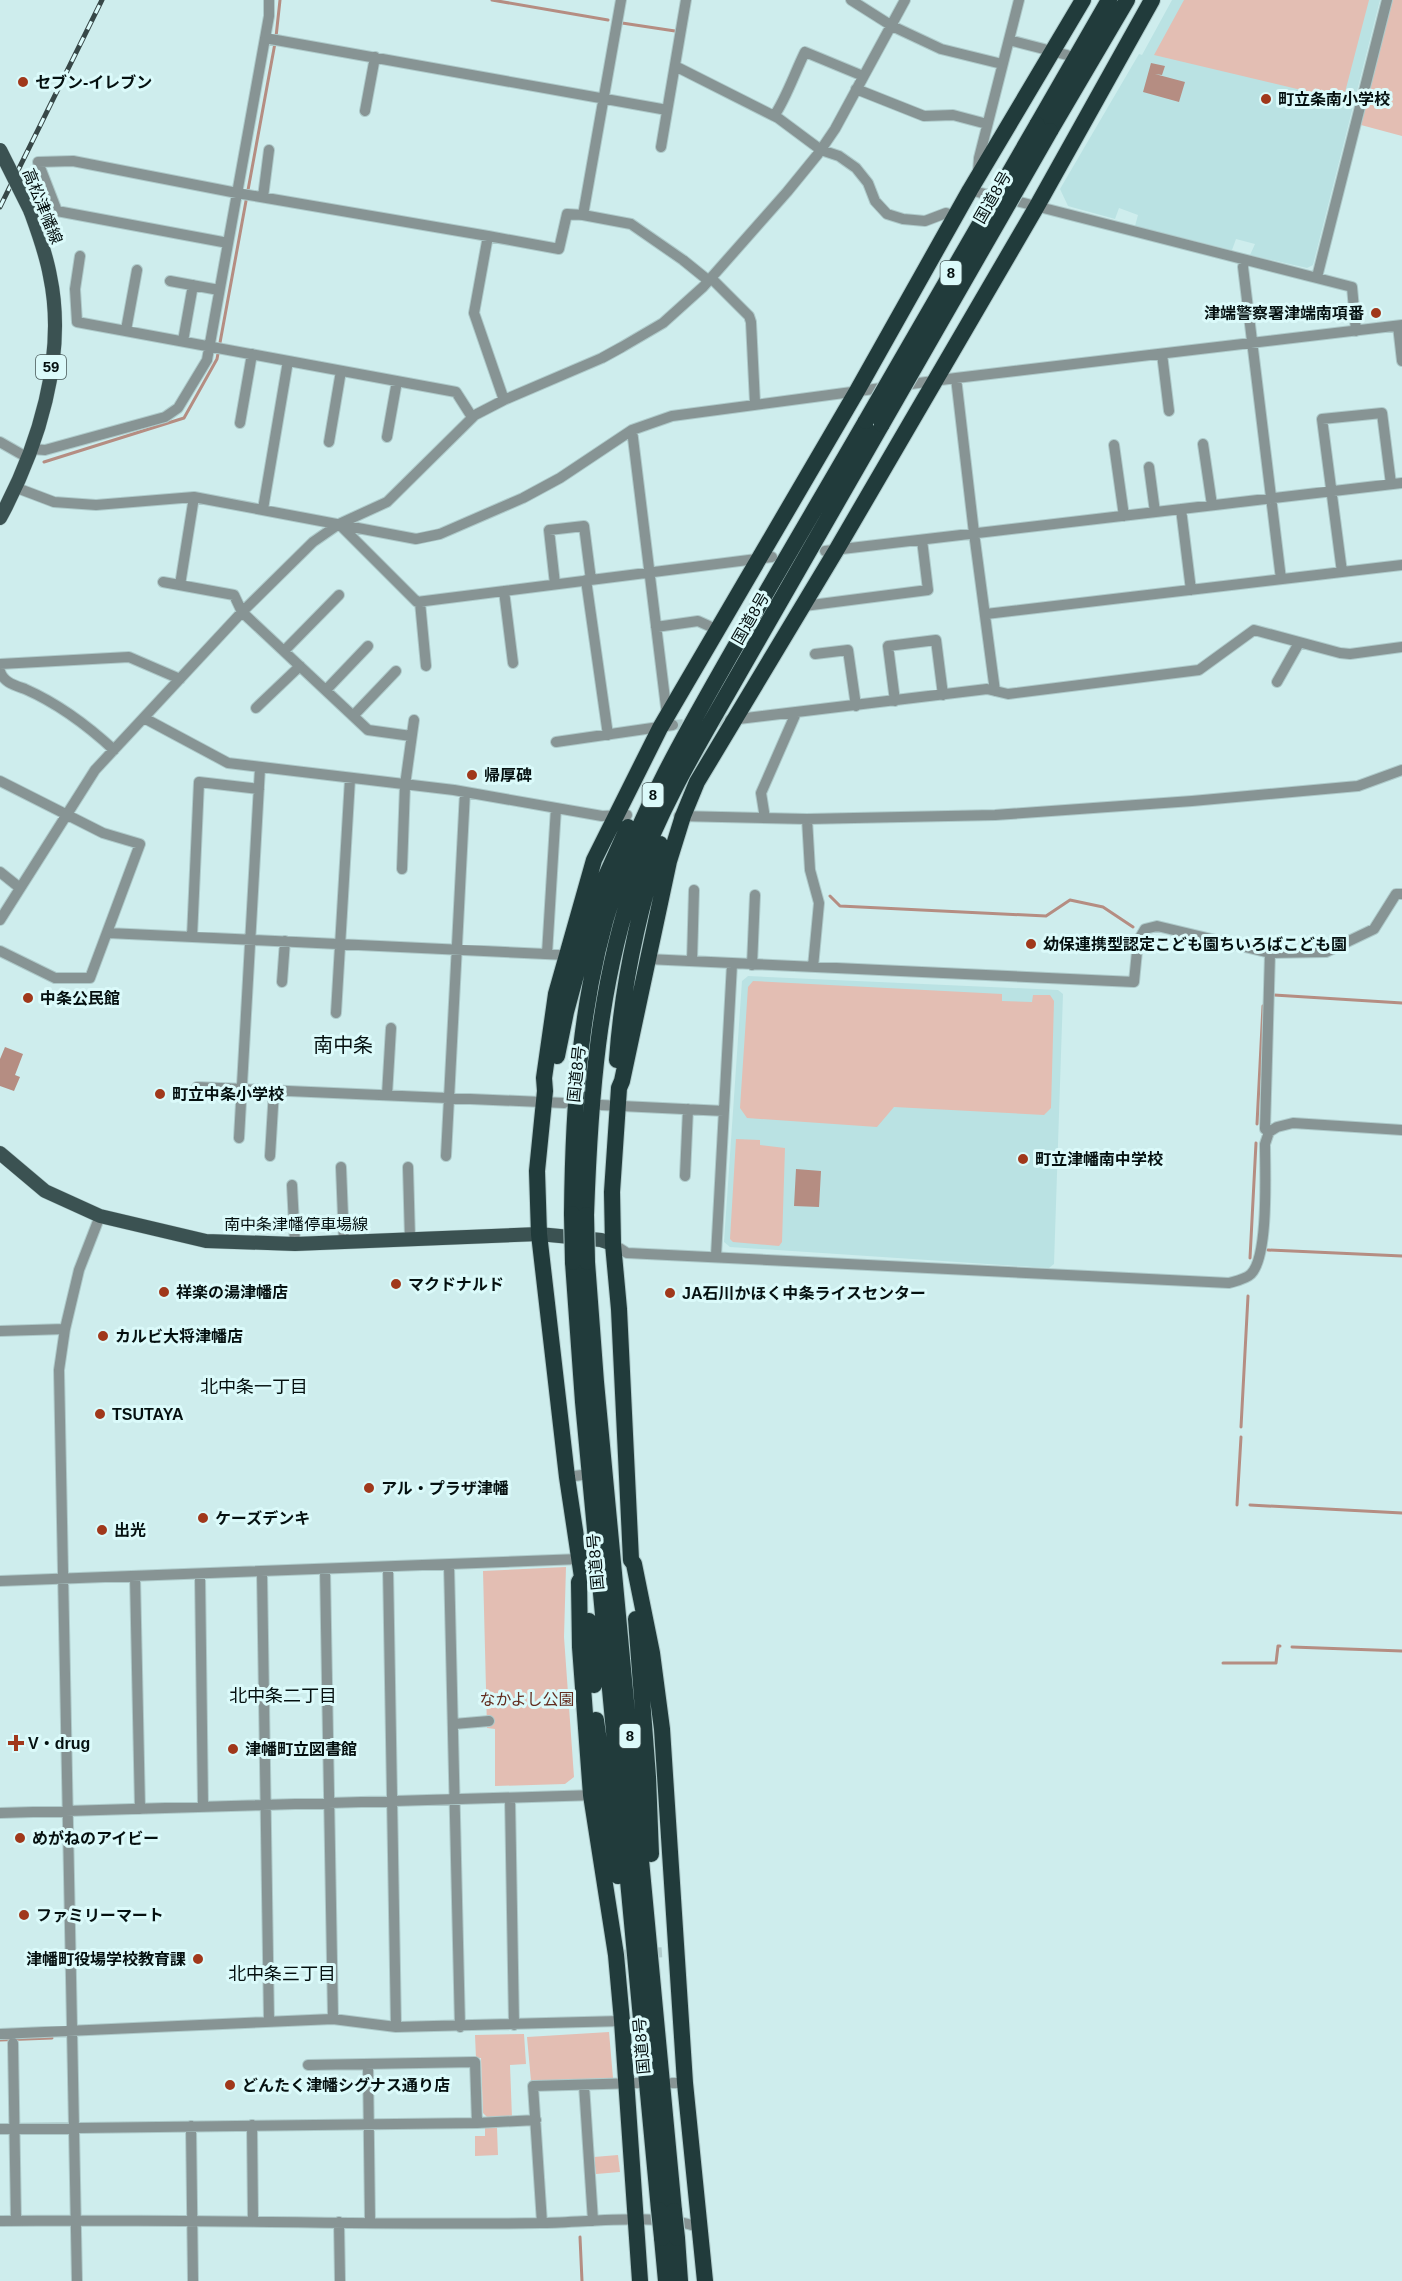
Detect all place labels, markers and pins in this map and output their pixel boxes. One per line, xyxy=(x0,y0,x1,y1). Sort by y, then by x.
place label: セブン-イレブン xyxy=(35,74,152,91)
marker: セブン-イレブン xyxy=(16,75,30,89)
place label: 町立条南小学校 xyxy=(1278,91,1390,108)
marker: 町立条南小学校 xyxy=(1259,92,1273,106)
place label: 津端警察署津端南項番 xyxy=(1204,305,1364,322)
marker: 津端警察署津端南項番 xyxy=(1369,306,1383,320)
place label: 帰厚碑 xyxy=(484,767,532,784)
marker: 帰厚碑 xyxy=(465,768,479,782)
place label: 幼保連携型認定こども園ちいろばこども園 xyxy=(1043,936,1347,953)
marker: 幼保連携型認定こども園ちいろばこども園 xyxy=(1024,937,1038,951)
place label: 中条公民館 xyxy=(40,990,120,1007)
marker: 中条公民館 xyxy=(21,991,35,1005)
place label: 町立中条小学校 xyxy=(172,1086,284,1103)
marker: 町立中条小学校 xyxy=(153,1087,167,1101)
place label: 町立津幡南中学校 xyxy=(1035,1151,1163,1168)
marker: 町立津幡南中学校 xyxy=(1016,1152,1030,1166)
place label: マクドナルド xyxy=(408,1276,504,1293)
marker: マクドナルド xyxy=(389,1277,403,1291)
place label: 祥楽の湯津幡店 xyxy=(176,1284,288,1301)
marker: 祥楽の湯津幡店 xyxy=(157,1285,171,1299)
place label: JA石川かほく中条ライスセンター xyxy=(682,1285,926,1302)
marker: JA石川かほく中条ライスセンター xyxy=(663,1286,677,1300)
place label: カルビ大将津幡店 xyxy=(115,1328,243,1345)
marker: カルビ大将津幡店 xyxy=(96,1329,110,1343)
place label: TSUTAYA xyxy=(112,1406,184,1423)
marker: TSUTAYA xyxy=(93,1407,107,1421)
place label: アル・プラザ津幡 xyxy=(381,1480,509,1497)
marker: アル・プラザ津幡 xyxy=(362,1481,376,1495)
place label: ケーズデンキ xyxy=(215,1510,310,1527)
marker: ケーズデンキ xyxy=(196,1511,210,1525)
place label: 出光 xyxy=(114,1522,146,1539)
marker: 出光 xyxy=(95,1523,109,1537)
place label: V・drug xyxy=(28,1735,90,1752)
marker: V・drug xyxy=(9,1736,23,1750)
place label: 津幡町立図書館 xyxy=(245,1741,357,1758)
marker: 津幡町立図書館 xyxy=(226,1742,240,1756)
place label: めがねのアイビー xyxy=(32,1830,159,1847)
marker: めがねのアイビー xyxy=(13,1831,27,1845)
place label: ファミリーマート xyxy=(36,1907,164,1924)
marker: ファミリーマート xyxy=(17,1908,31,1922)
place label: 津幡町役場学校教育課 xyxy=(26,1951,186,1968)
marker: 津幡町役場学校教育課 xyxy=(191,1952,205,1966)
place label: どんたく津幡シグナス通り店 xyxy=(242,2076,450,2094)
marker: どんたく津幡シグナス通り店 xyxy=(223,2078,237,2092)

